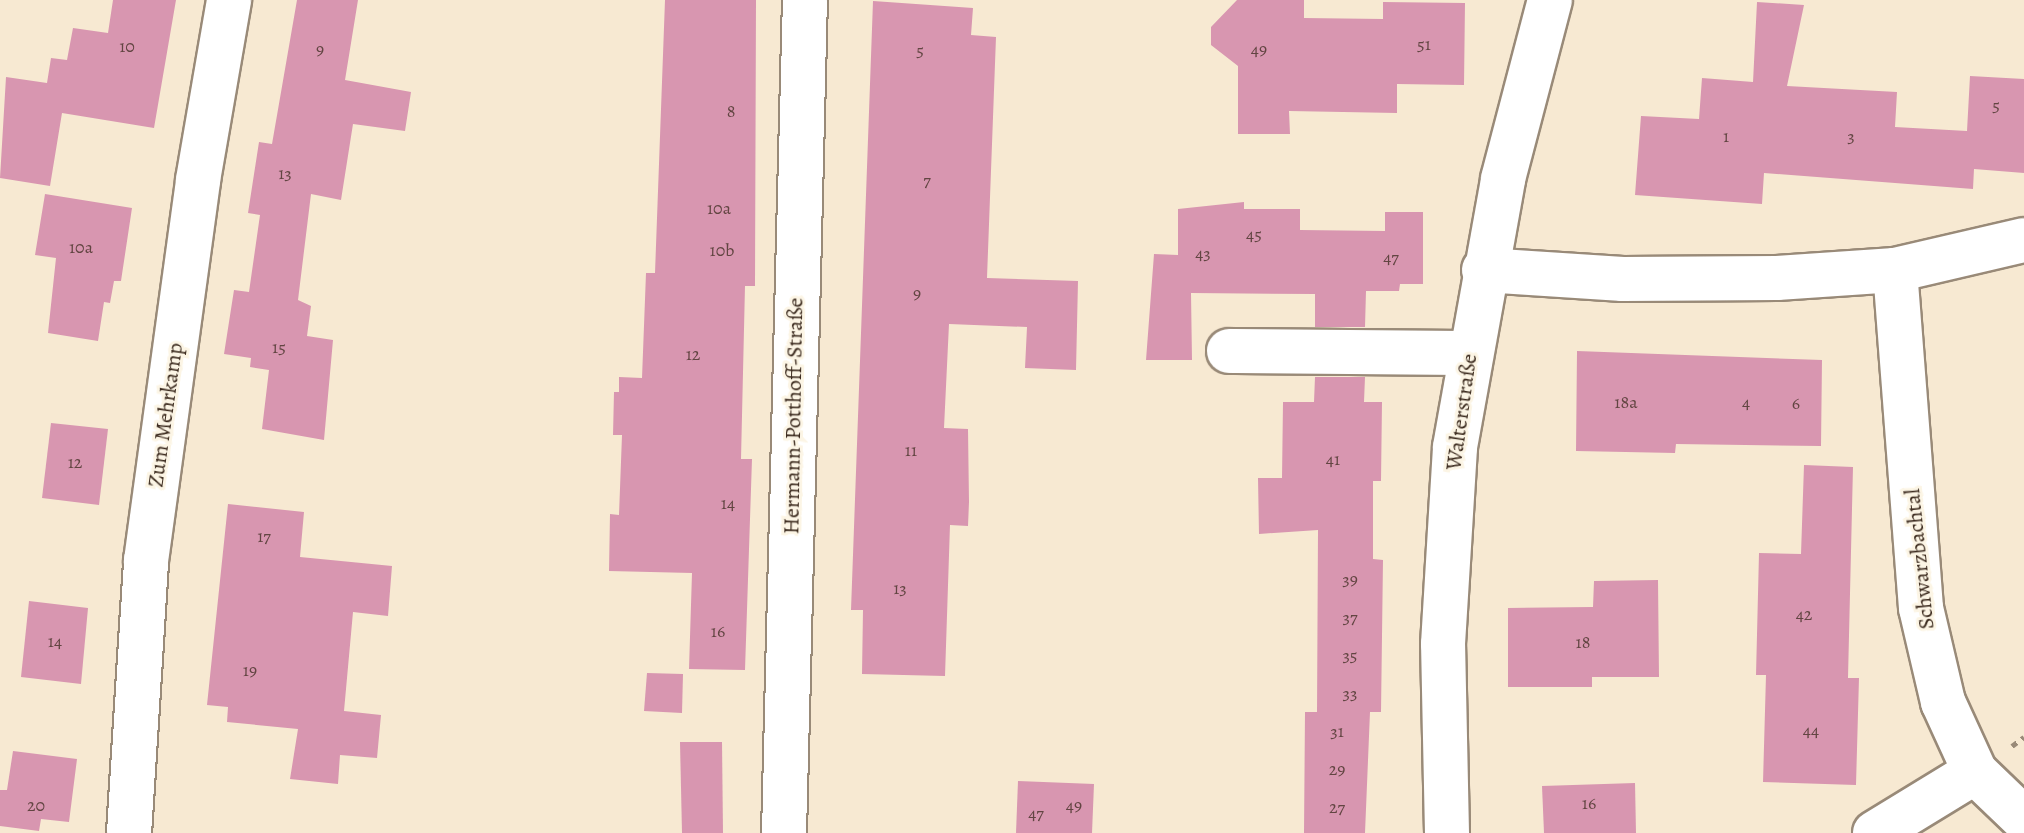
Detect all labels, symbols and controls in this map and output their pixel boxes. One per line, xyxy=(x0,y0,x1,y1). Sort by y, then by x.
house number: 51 xyxy=(1417,33,1431,55)
house number: 10 xyxy=(119,35,135,57)
house number: 9 xyxy=(316,38,324,60)
house number: 49 xyxy=(1251,38,1267,60)
house number: 5 xyxy=(916,39,924,61)
house number: 5 xyxy=(1992,94,2000,116)
house number: 8 xyxy=(727,100,735,122)
house number: 1 xyxy=(1723,125,1729,147)
house number: 3 xyxy=(1847,125,1855,147)
house number: 13 xyxy=(278,162,292,184)
house number: 7 xyxy=(923,169,931,191)
house number: 10a xyxy=(707,197,731,219)
house number: 45 xyxy=(1246,223,1262,245)
house number: 10a xyxy=(69,236,93,258)
house number: 10b xyxy=(710,239,734,261)
house number: 43 xyxy=(1195,242,1211,264)
house number: 47 xyxy=(1383,246,1399,268)
house number: 9 xyxy=(913,282,921,304)
street label: Hermann-Potthoff-Straße xyxy=(779,298,809,534)
house number: 15 xyxy=(272,336,286,358)
street label: Zum Mehrkamp xyxy=(143,341,189,489)
house number: 12 xyxy=(686,343,700,365)
street label: Walterstraße xyxy=(1441,352,1483,472)
house number: 18a xyxy=(1614,391,1638,413)
house number: 4 xyxy=(1742,391,1750,413)
house number: 6 xyxy=(1792,392,1800,414)
house number: 11 xyxy=(905,439,917,461)
house number: 41 xyxy=(1326,448,1340,470)
house number: 12 xyxy=(68,451,82,473)
street label: Schwarzbachtal xyxy=(1899,487,1941,631)
house number: 14 xyxy=(721,492,735,514)
house number: 17 xyxy=(257,525,271,547)
house number: 39 xyxy=(1342,568,1358,590)
house number: 13 xyxy=(893,577,907,599)
house number: 42 xyxy=(1796,603,1812,625)
house number: 37 xyxy=(1342,606,1358,628)
house number: 16 xyxy=(711,620,725,642)
house number: 14 xyxy=(48,630,62,652)
house number: 18 xyxy=(1576,631,1590,653)
house number: 35 xyxy=(1342,644,1358,666)
house number: 19 xyxy=(243,659,257,681)
house number: 33 xyxy=(1343,682,1357,704)
house number: 44 xyxy=(1803,719,1819,741)
house number: 31 xyxy=(1330,720,1344,742)
house number: 29 xyxy=(1329,758,1345,780)
house number: 16 xyxy=(1582,792,1596,814)
house number: 20 xyxy=(27,794,45,816)
house number: 49 xyxy=(1066,794,1082,816)
house number: 27 xyxy=(1329,796,1345,818)
house number: 47 xyxy=(1028,802,1044,824)

